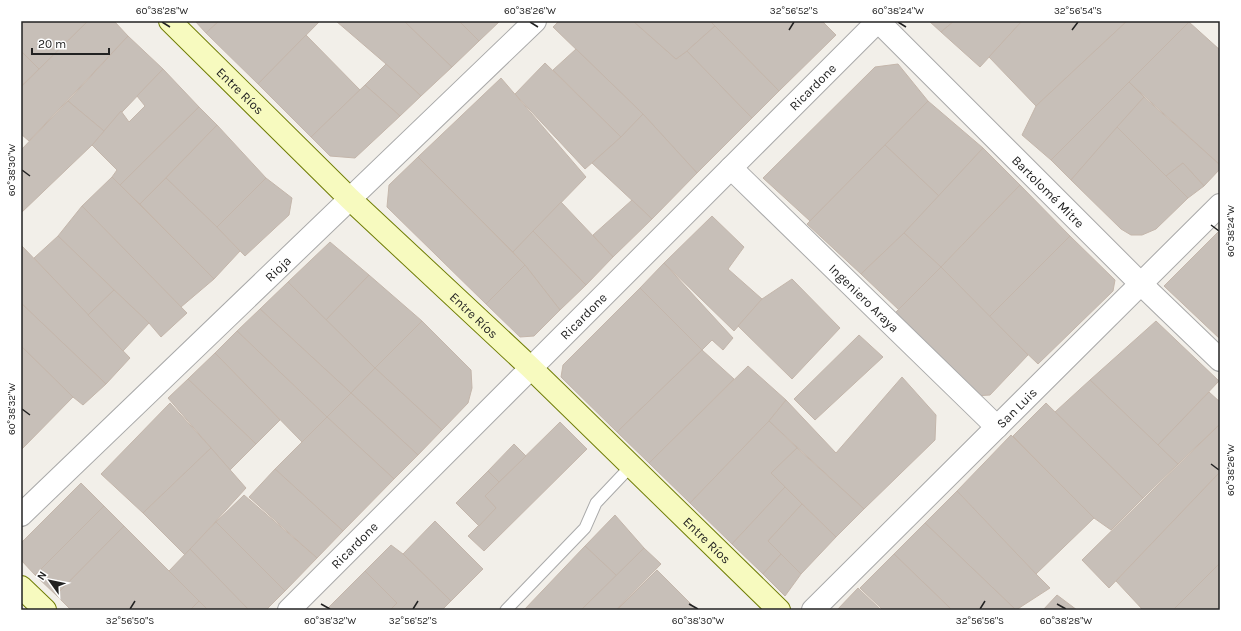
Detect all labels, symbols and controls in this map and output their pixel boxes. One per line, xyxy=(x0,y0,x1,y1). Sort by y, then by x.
text: 60°38'28"W xyxy=(136,5,188,17)
text: 60°38'26"W xyxy=(504,5,556,17)
text: 32°56'52"S xyxy=(770,5,818,17)
text: 60°38'24"W xyxy=(872,5,924,17)
text: 32°56'54"S xyxy=(1054,5,1102,17)
scale bar xyxy=(32,30,109,56)
text: 20 m xyxy=(38,37,66,51)
street label: Ricardone xyxy=(786,60,839,113)
street label: Entre Ríos xyxy=(214,64,267,117)
text: 60°38'30"W xyxy=(6,144,18,196)
street label: Bartolomé Mitre xyxy=(1009,152,1088,231)
text: 60°38'24"W xyxy=(1225,205,1237,257)
street label: Rioja xyxy=(262,252,294,284)
street label: Ingeniero Araya xyxy=(826,260,902,335)
street label: Entre Ríos xyxy=(447,289,501,341)
street label: Ricardone xyxy=(557,289,610,342)
text: 60°38'32"W xyxy=(6,383,18,435)
street label: San Luis xyxy=(993,384,1040,431)
text: 60°38'26"W xyxy=(1225,444,1237,496)
street label: Entre Ríos xyxy=(680,514,734,567)
street label: Ricardone xyxy=(328,518,381,571)
north arrow xyxy=(30,561,70,601)
text: N xyxy=(34,569,50,583)
text: 32°56'50"S xyxy=(106,615,154,627)
text: 60°38'32"W xyxy=(304,615,356,627)
text: 32°56'52"S xyxy=(389,615,437,627)
text: 60°38'30"W xyxy=(672,615,724,627)
text: 32°56'56"S xyxy=(956,615,1004,627)
text: 60°38'28"W xyxy=(1040,615,1092,627)

